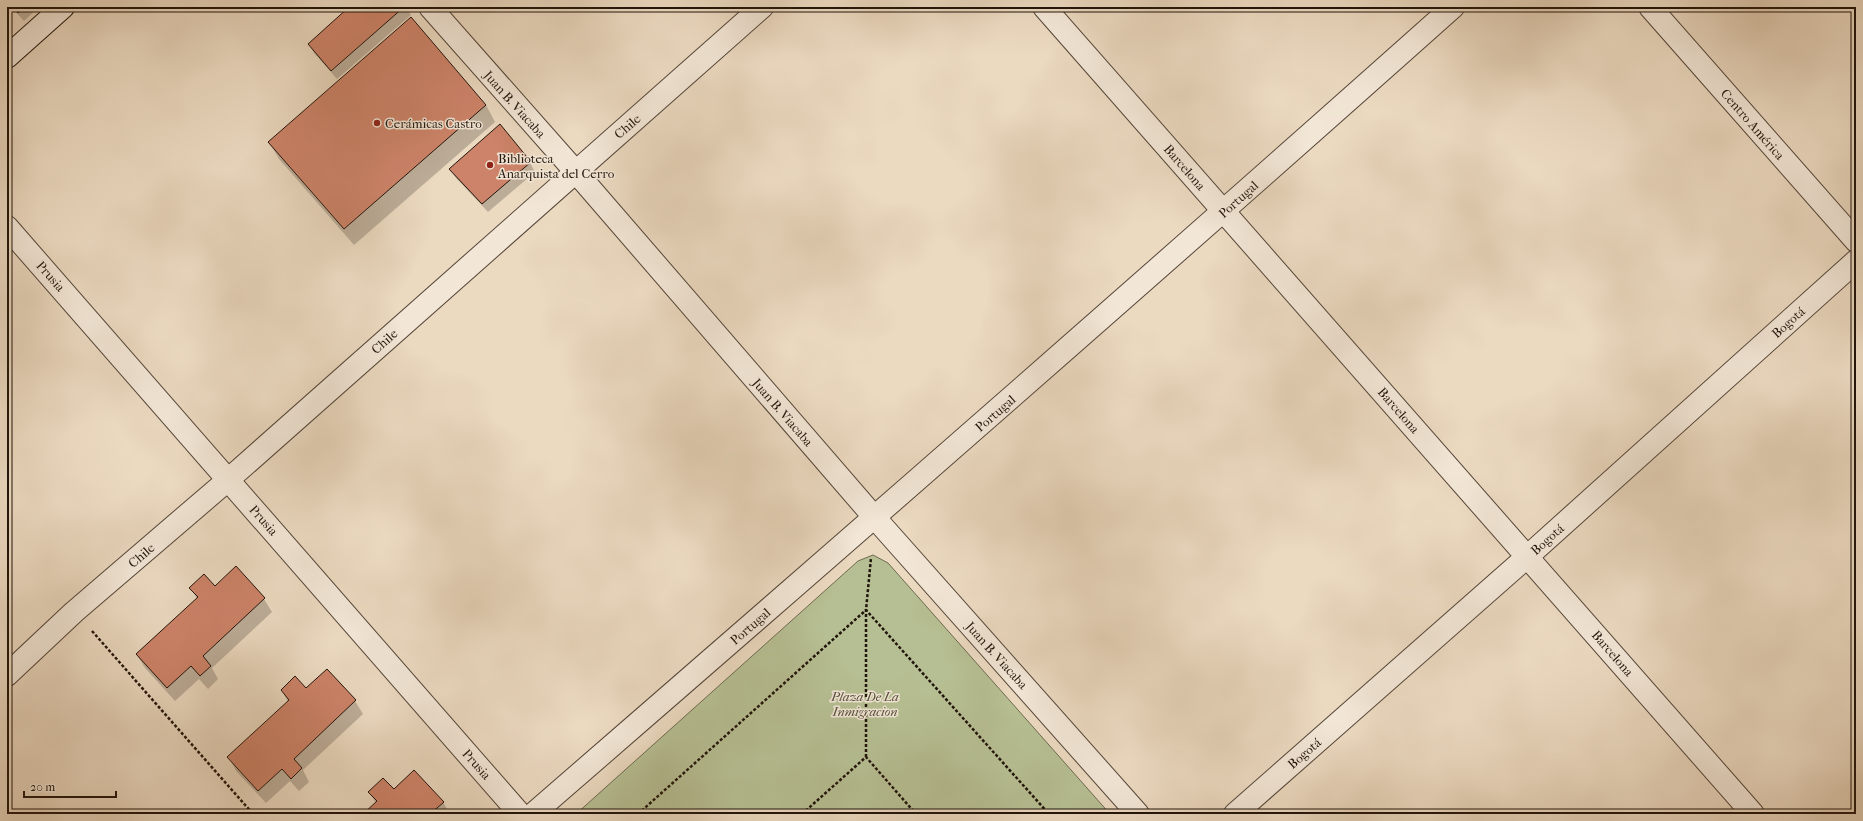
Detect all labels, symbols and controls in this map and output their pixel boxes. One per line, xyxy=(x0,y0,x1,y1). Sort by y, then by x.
street label: Juan B. Viacaba xyxy=(480,67,549,142)
street label: Centro América xyxy=(1718,86,1788,163)
street label: Chile xyxy=(611,111,644,142)
place label: Cerámicas Castro xyxy=(385,116,482,131)
marker: Cerámicas Castro xyxy=(372,118,382,128)
street label: Barcelona xyxy=(1161,141,1209,194)
place label: Biblioteca Anarquista del Cerro xyxy=(497,151,615,181)
marker: Biblioteca Anarquista del Cerro xyxy=(485,160,495,170)
street label: Portugal xyxy=(1215,177,1262,221)
street label: Prusia xyxy=(33,258,69,295)
street label: Bogotá xyxy=(1769,303,1809,341)
street label: Chile xyxy=(368,325,401,357)
street label: Juan B. Viacaba xyxy=(748,375,817,450)
street label: Barcelona xyxy=(1375,384,1423,437)
street label: Portugal xyxy=(972,392,1019,435)
street label: Prusia xyxy=(246,502,282,539)
street label: Bogotá xyxy=(1528,520,1568,558)
street label: Chile xyxy=(125,540,158,571)
street label: Portugal xyxy=(727,605,774,648)
street label: Juan B. Viacaba xyxy=(962,618,1031,693)
street label: Barcelona xyxy=(1589,627,1637,680)
park label: Plaza De La Inmigracion xyxy=(830,689,899,719)
street label: Bogotá xyxy=(1285,734,1325,772)
street label: Prusia xyxy=(459,746,495,783)
scale bar xyxy=(24,773,116,799)
text: 20 m xyxy=(30,780,55,794)

